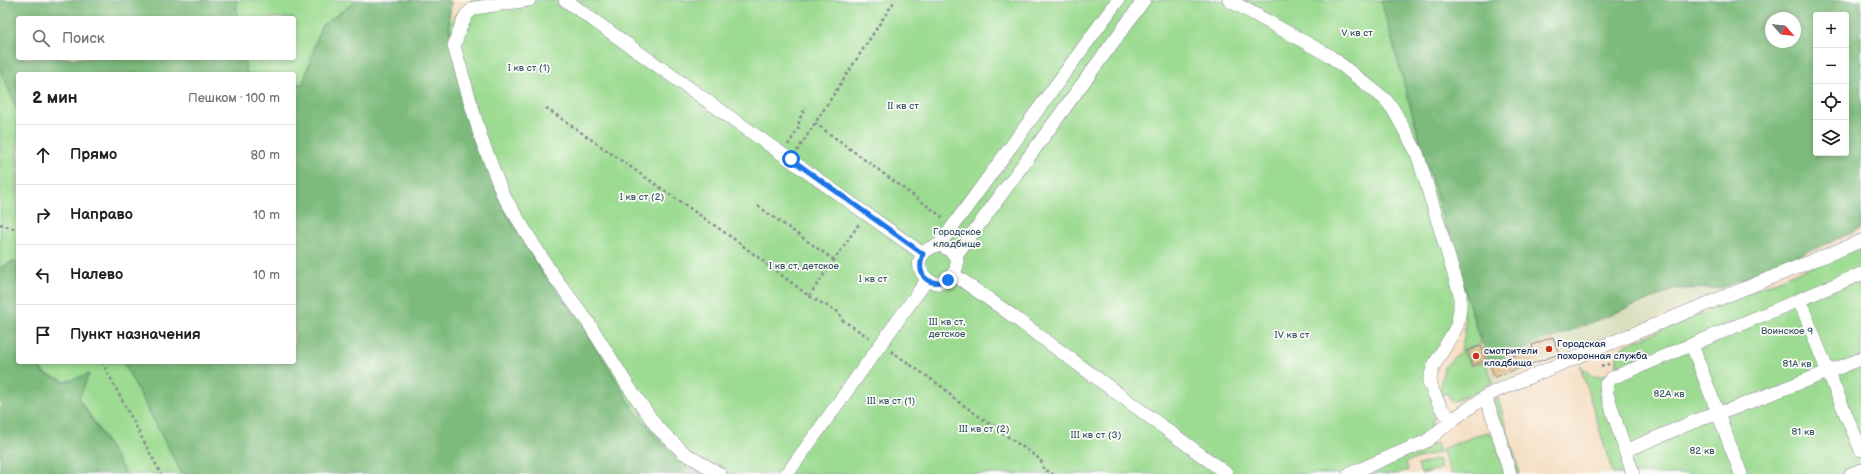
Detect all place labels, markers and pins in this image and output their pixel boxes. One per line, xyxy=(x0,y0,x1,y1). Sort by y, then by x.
place label: Городская похоронная служба xyxy=(1557,338,1648,362)
marker: Городская похоронная служба xyxy=(1544,344,1554,354)
place label: смотрители кладбища xyxy=(1484,345,1538,369)
marker: смотрители кладбища xyxy=(1471,351,1481,361)

